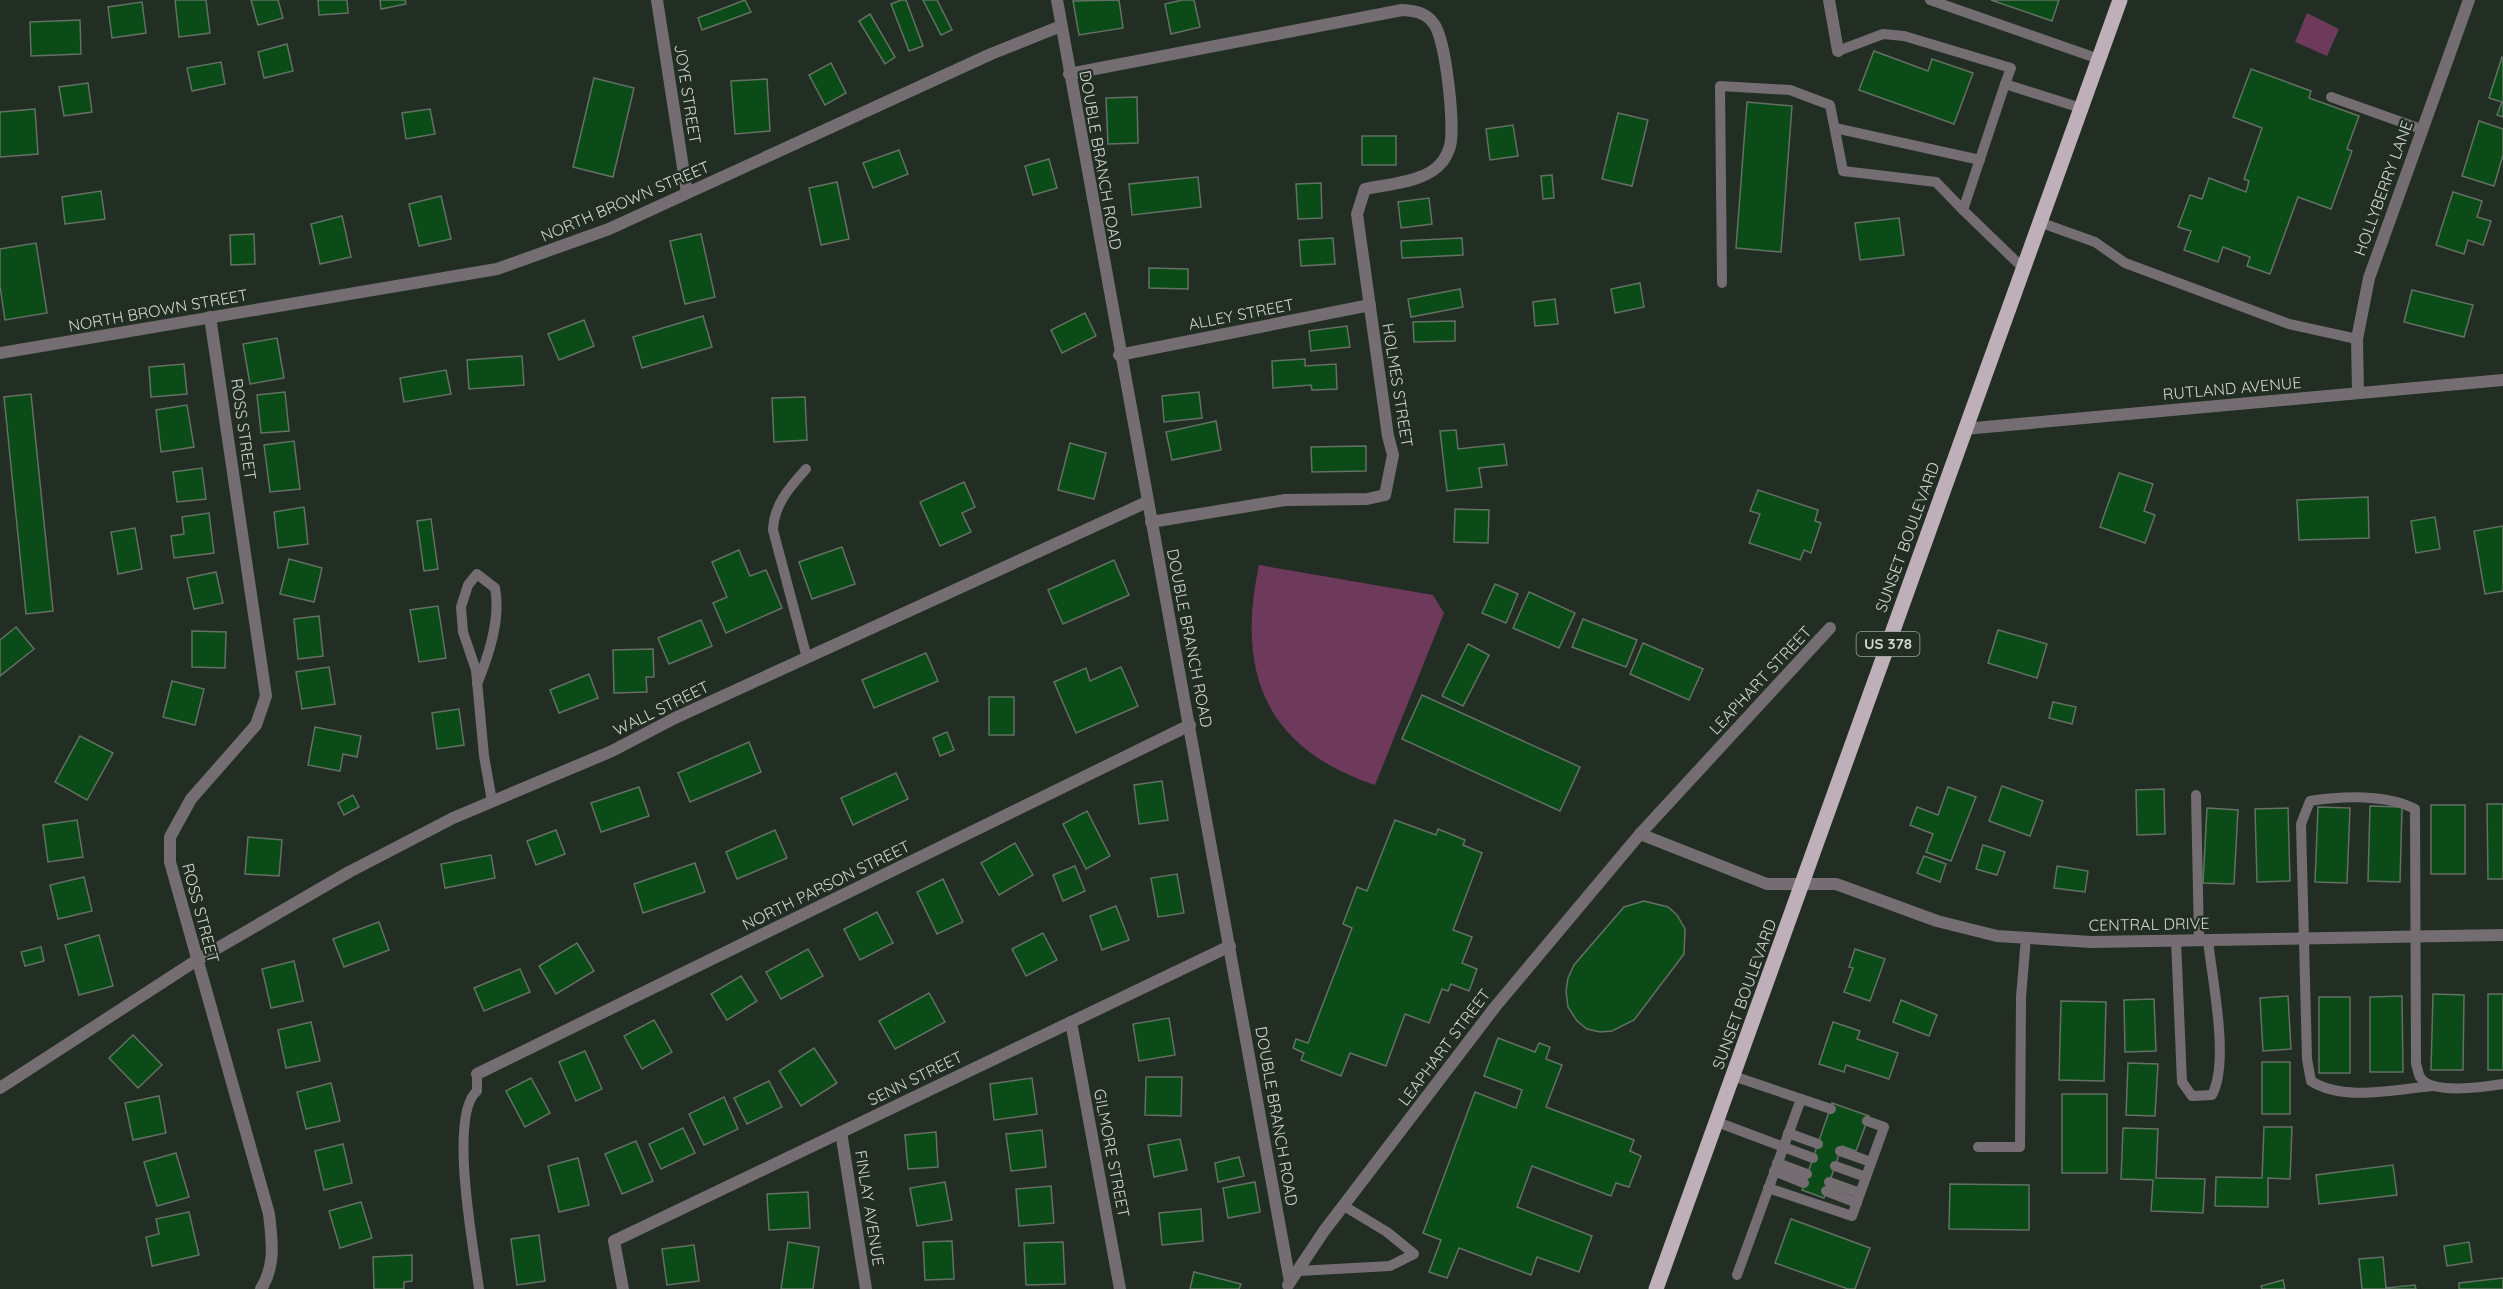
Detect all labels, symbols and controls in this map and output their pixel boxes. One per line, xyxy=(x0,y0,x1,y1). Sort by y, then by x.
street label: JOYE STREET xyxy=(670,43,706,146)
street label: DOUBLE BRANCH ROAD xyxy=(1075,69,1127,251)
street label: HOLLYBERRY LANE xyxy=(2349,118,2417,258)
street label: NORTH BROWN STREET xyxy=(537,156,713,246)
street label: NORTH BROWN STREET xyxy=(67,284,250,336)
street label: ALLEY STREET xyxy=(1187,294,1296,334)
street label: HOLMES STREET xyxy=(1378,322,1418,449)
street label: RUTLAND AVENUE xyxy=(2162,372,2302,404)
street label: ROSS STREET xyxy=(227,377,261,481)
street label: SUNSET BOULEVARD xyxy=(1870,459,1944,615)
street label: DOUBLE BRANCH ROAD xyxy=(1163,547,1217,729)
street label: LEAPHART STREET xyxy=(1705,621,1816,738)
road number: US 378 xyxy=(1856,632,1920,656)
street label: WALL STREET xyxy=(610,676,712,740)
street label: NORTH PARSON STREET xyxy=(739,835,914,934)
street label: ROSS STREET xyxy=(178,861,224,965)
street label: CENTRAL DRIVE xyxy=(2088,913,2210,935)
street label: SUNSET BOULEVARD xyxy=(1707,916,1781,1072)
street label: LEAPHART STREET xyxy=(1394,984,1495,1109)
street label: DOUBLE BRANCH ROAD xyxy=(1251,1025,1303,1207)
street label: SENN STREET xyxy=(864,1046,966,1110)
street label: GILMORE STREET xyxy=(1090,1087,1134,1219)
street label: FINLAY AVENUE xyxy=(851,1149,889,1267)

